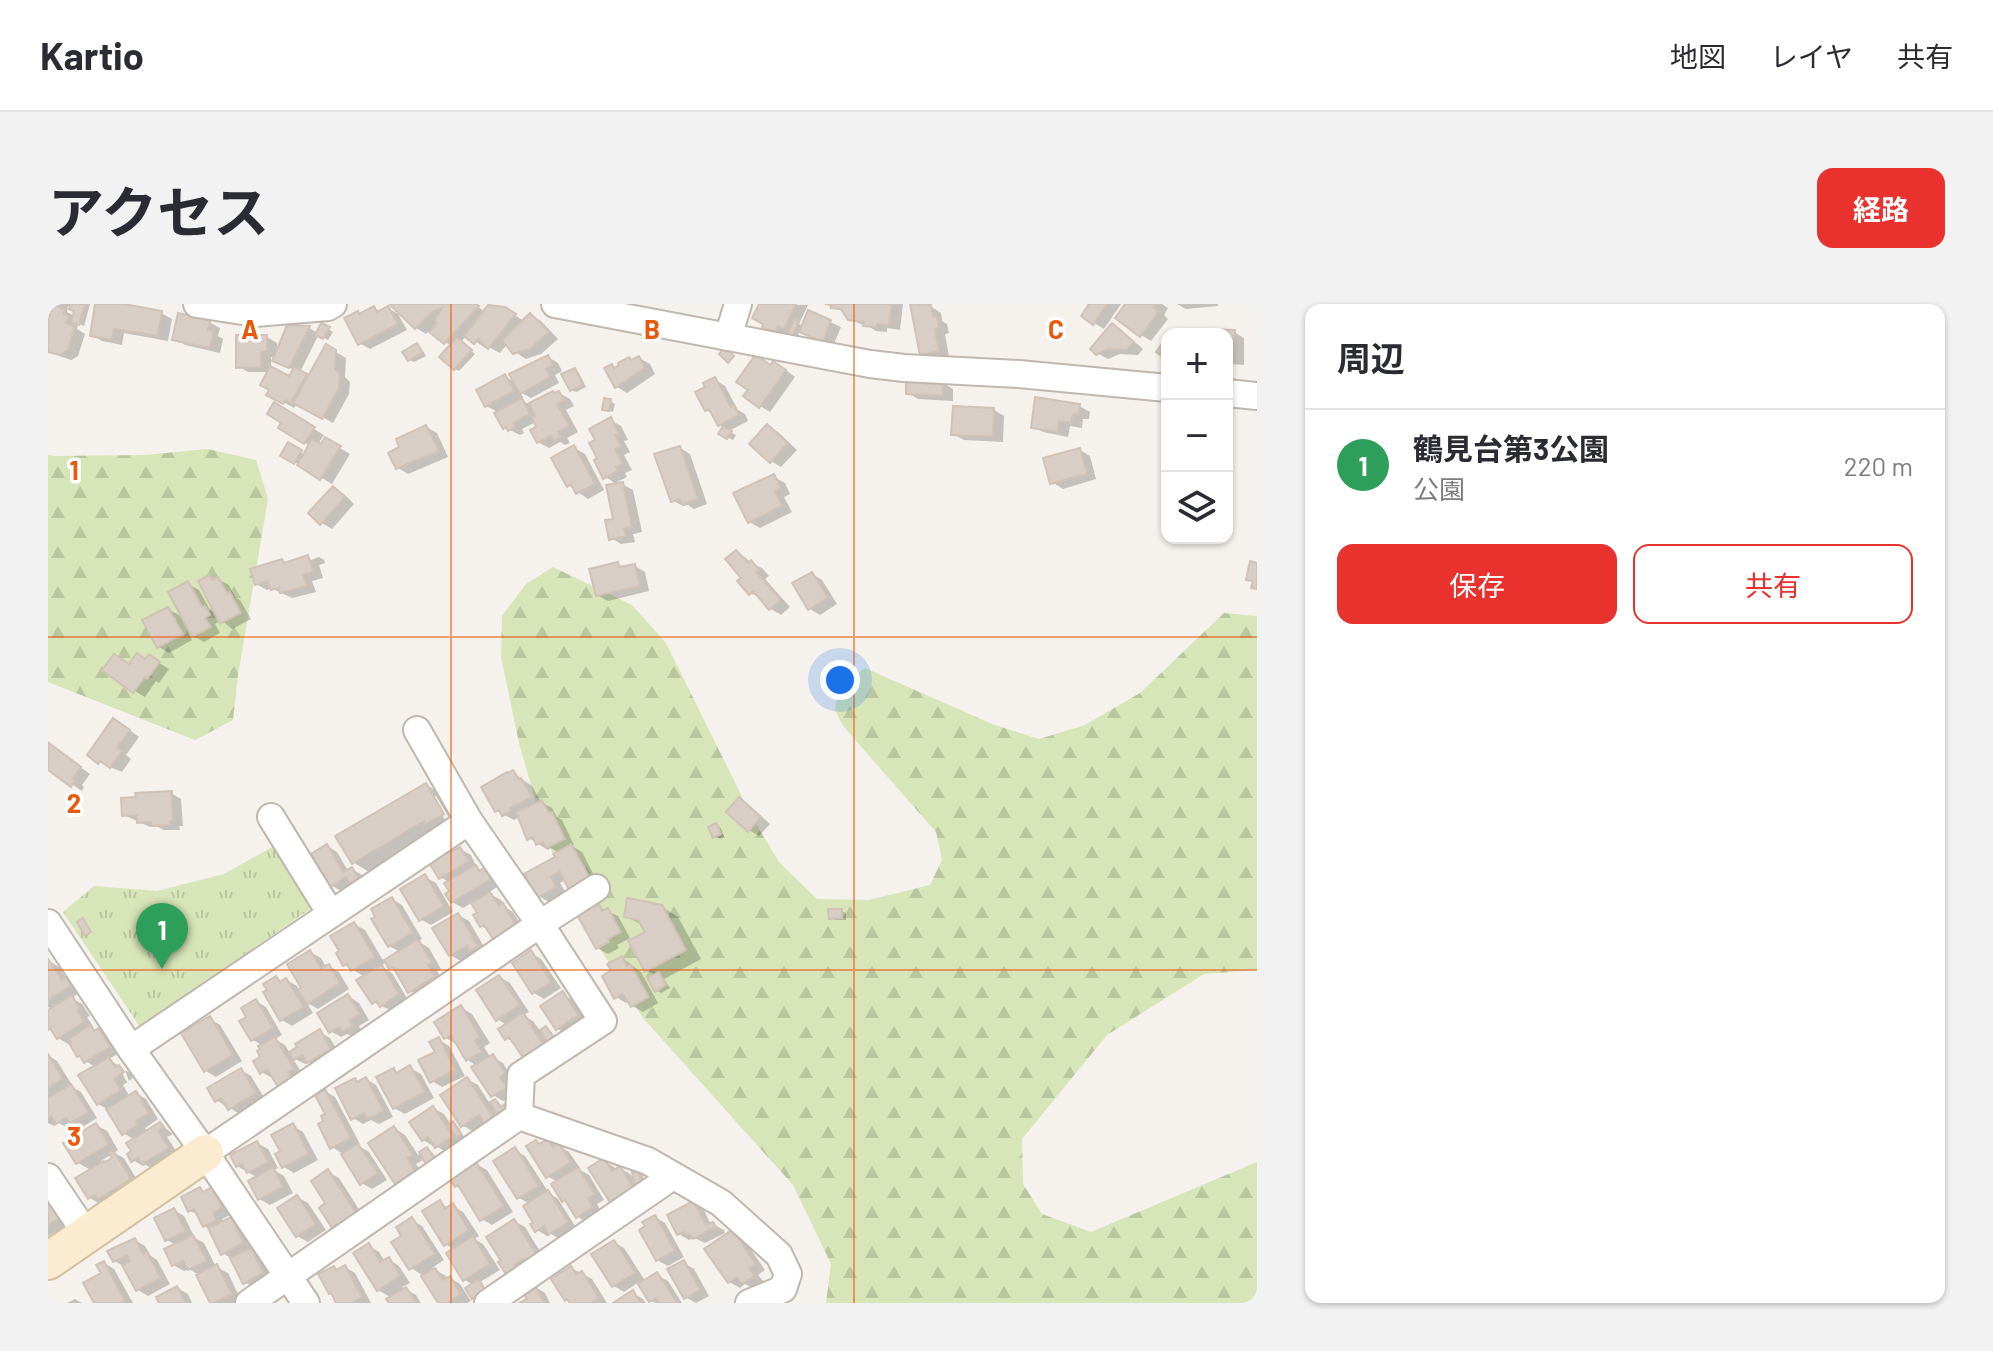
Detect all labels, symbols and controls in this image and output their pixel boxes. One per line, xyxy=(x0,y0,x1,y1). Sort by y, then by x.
text: Kartio xyxy=(40,32,144,78)
text: 地図 xyxy=(1670,39,1726,73)
text: レイヤ xyxy=(1770,39,1853,73)
text: 共有 xyxy=(1897,39,1953,73)
button: 経路 xyxy=(1817,168,1945,248)
text: アクセス xyxy=(48,177,269,244)
text: A xyxy=(241,313,259,344)
text: B xyxy=(644,313,660,344)
text: C xyxy=(1048,313,1064,344)
map controls xyxy=(1161,328,1233,544)
button: + xyxy=(1161,328,1233,400)
text: 周辺 xyxy=(1337,337,1405,378)
button: − xyxy=(1161,400,1233,472)
text: 鶴見台第3公園 xyxy=(1413,430,1609,466)
text: 1 xyxy=(1358,450,1368,481)
text: 220 m xyxy=(1844,450,1913,481)
text: 1 xyxy=(69,454,79,485)
button: layers xyxy=(1161,472,1233,544)
text: 公園 xyxy=(1413,473,1465,504)
button: 保存 xyxy=(1337,544,1617,624)
button: 共有 xyxy=(1633,544,1913,624)
your location xyxy=(820,660,860,700)
text: 2 xyxy=(67,787,81,818)
pin: 1 xyxy=(136,903,188,969)
text: 3 xyxy=(67,1120,81,1151)

